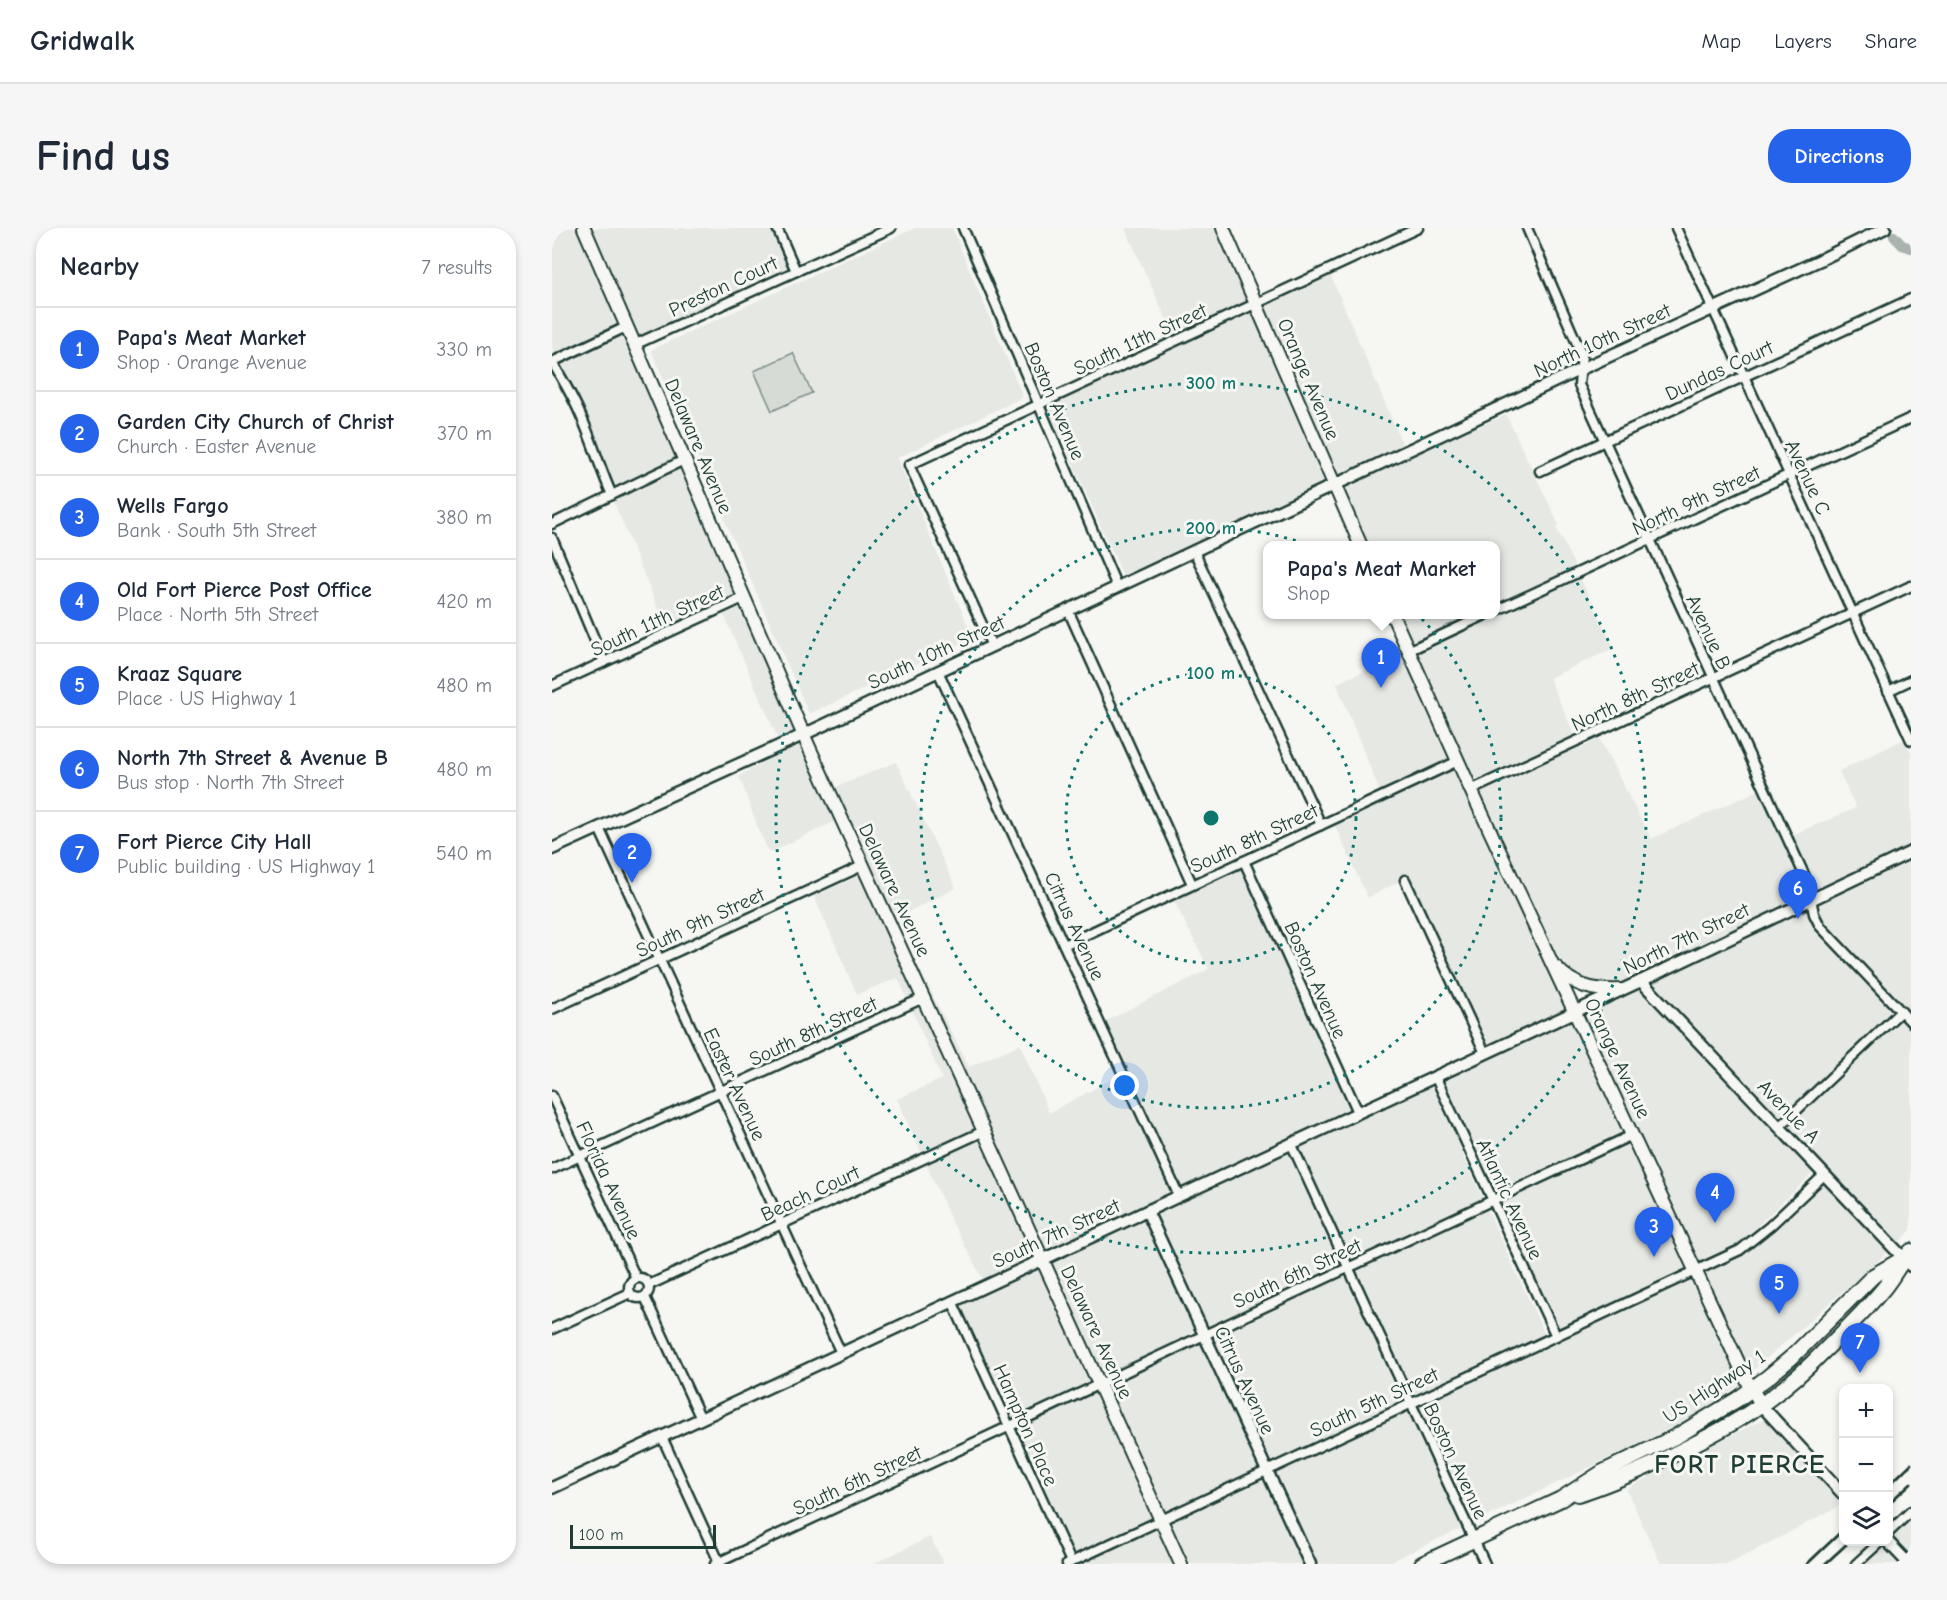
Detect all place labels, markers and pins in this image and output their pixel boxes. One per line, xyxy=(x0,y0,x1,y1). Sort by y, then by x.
pin: 1 xyxy=(1362,638,1400,688)
centre of rings xyxy=(1201,808,1221,828)
pin: 2 xyxy=(612,834,652,883)
pin: 6 xyxy=(1778,870,1818,919)
pin: 4 xyxy=(1696,1174,1734,1223)
pin: 3 xyxy=(1634,1208,1674,1257)
pin: 5 xyxy=(1760,1264,1798,1314)
pin: 7 xyxy=(1840,1324,1880,1373)

